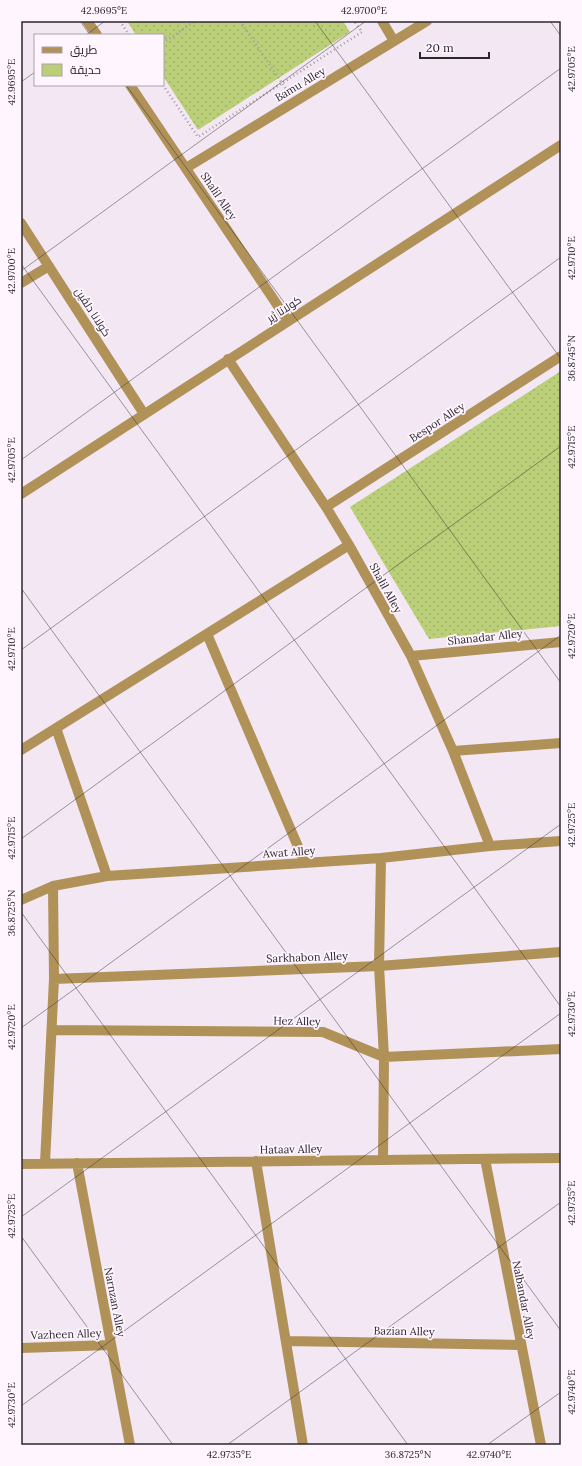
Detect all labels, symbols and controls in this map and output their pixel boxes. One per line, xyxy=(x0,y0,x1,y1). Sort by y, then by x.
text: 42.9695°E xyxy=(81,4,127,17)
text: 42.9700°E xyxy=(341,4,387,17)
legend xyxy=(34,34,164,86)
scale bar xyxy=(420,34,489,60)
text: 20 m xyxy=(426,40,454,55)
text: طريق xyxy=(70,42,98,57)
text: 42.9705°E xyxy=(565,46,578,92)
text: 42.9695°E xyxy=(5,59,18,105)
text: حديقة xyxy=(70,62,101,77)
street label: Bamu Alley xyxy=(272,63,328,105)
street label: Shalil Alley xyxy=(198,169,240,223)
text: 42.9710°E xyxy=(565,236,578,280)
text: 42.9700°E xyxy=(5,248,18,294)
street label: کولانا دلڤین xyxy=(72,285,114,339)
street label: کولانا ژیر xyxy=(263,293,304,326)
text: 36.8745°N xyxy=(565,334,578,381)
street label: Bespor Alley xyxy=(407,399,467,445)
text: 42.9715°E xyxy=(565,426,578,468)
text: 42.9705°E xyxy=(5,437,18,483)
street label: Shalil Alley xyxy=(367,561,406,616)
text: 42.9720°E xyxy=(565,613,578,659)
street label: Shanadar Alley xyxy=(447,626,523,648)
text: 42.9710°E xyxy=(5,627,18,671)
text: 42.9725°E xyxy=(565,803,578,847)
text: 42.9715°E xyxy=(5,817,18,859)
street label: Awat Alley xyxy=(261,843,316,861)
text: 36.8725°N xyxy=(5,889,18,936)
street label: Sarkhabon Alley xyxy=(266,949,348,965)
text: 42.9730°E xyxy=(565,991,578,1037)
text: 42.9720°E xyxy=(5,1004,18,1050)
street label: Hez Alley xyxy=(273,1014,321,1028)
street label: Hataav Alley xyxy=(260,1141,323,1157)
text: 42.9735°E xyxy=(565,1181,578,1225)
text: 42.9725°E xyxy=(5,1194,18,1238)
street label: Nalbandar Alley xyxy=(509,1259,539,1341)
street label: Narnzan Alley xyxy=(101,1266,129,1338)
street label: Bazian Alley xyxy=(373,1323,435,1339)
street label: Vazheen Alley xyxy=(29,1326,102,1342)
text: 42.9740°E xyxy=(565,1369,578,1415)
text: 42.9730°E xyxy=(5,1382,18,1428)
text: 42.9735°E xyxy=(207,1448,251,1461)
text: 36.8725°N xyxy=(385,1448,432,1461)
text: 42.9740°E xyxy=(466,1448,512,1461)

